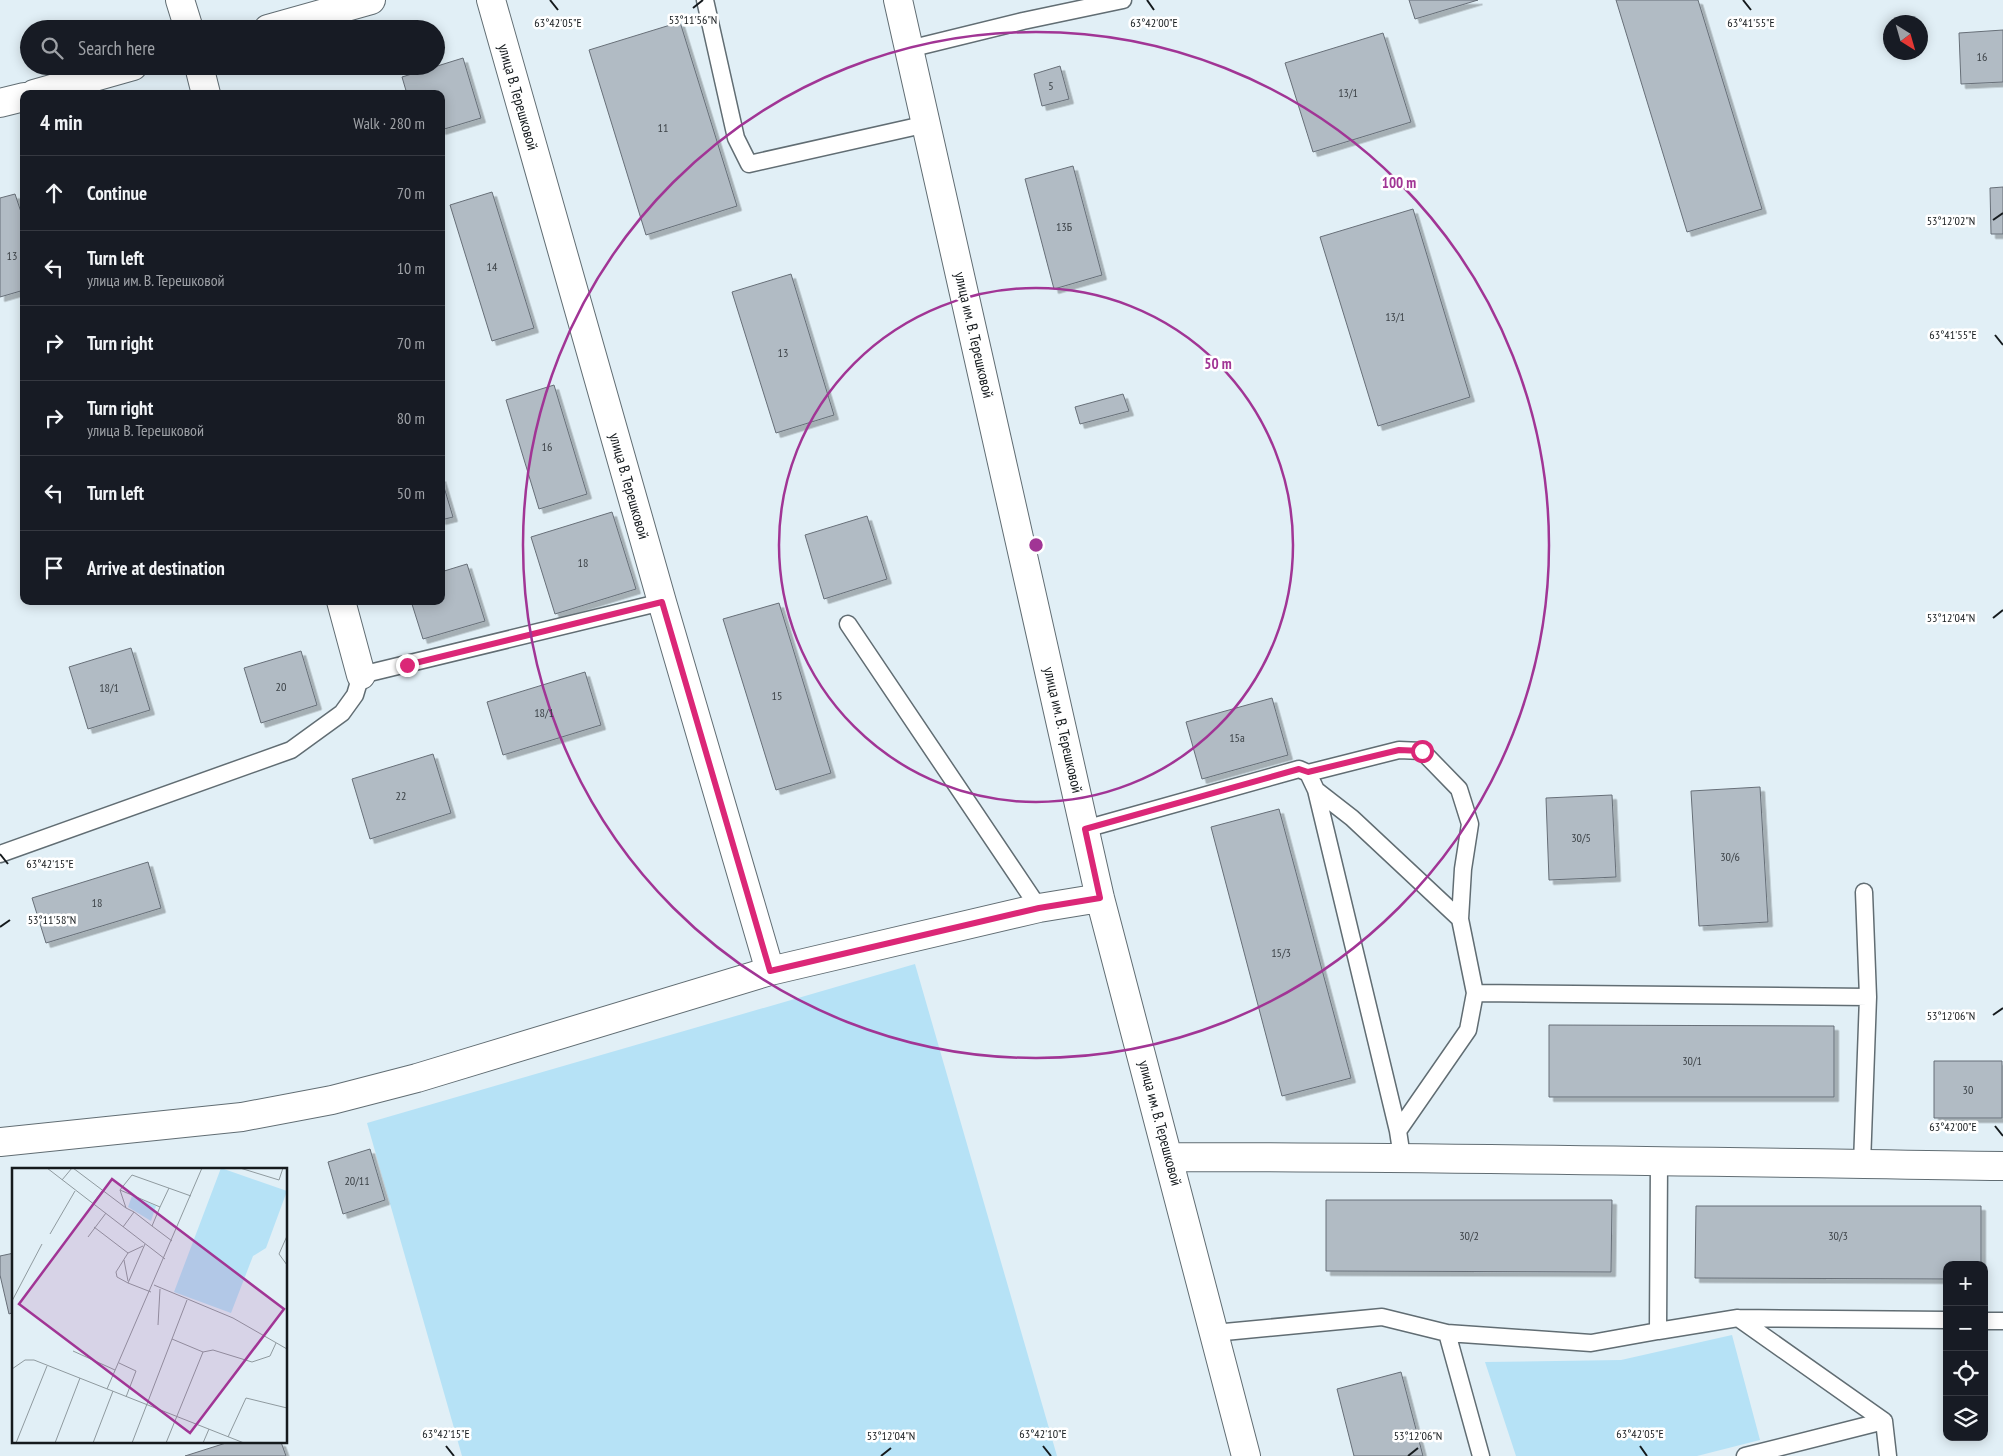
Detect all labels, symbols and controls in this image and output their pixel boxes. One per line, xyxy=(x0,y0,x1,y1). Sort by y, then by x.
text: 53°11'56"N xyxy=(669,12,717,27)
text: 63°42'05"E xyxy=(534,15,582,30)
text: 63°42'00"E xyxy=(1130,15,1178,30)
text: 63°41'55"E xyxy=(1727,15,1775,30)
north arrow xyxy=(1883,15,1928,60)
search box xyxy=(20,20,445,75)
icon: search xyxy=(38,34,66,62)
text: Search here xyxy=(78,36,155,60)
street label: улица В. Терешковой xyxy=(494,41,543,152)
house number: 16 xyxy=(1977,49,1987,64)
house number: 5 xyxy=(1048,78,1054,93)
house number: 13/1 xyxy=(1338,85,1358,100)
text: 4 min xyxy=(40,109,82,136)
text: Walk · 280 m xyxy=(353,113,425,133)
house number: 11 xyxy=(658,120,668,135)
text: 100 m xyxy=(1382,173,1416,192)
icon: ahead xyxy=(40,179,68,207)
text: Continue xyxy=(87,181,147,205)
text: 70 m xyxy=(397,183,425,203)
text: 53°12'02"N xyxy=(1927,213,1975,228)
house number: 13Б xyxy=(1056,219,1072,234)
text: Turn left xyxy=(87,246,144,270)
house number: 13 xyxy=(7,248,17,263)
icon: left xyxy=(40,254,68,282)
text: 10 m xyxy=(397,258,425,278)
house number: 14 xyxy=(487,259,498,274)
text: улица им. В. Терешковой xyxy=(87,270,225,290)
street label: улица им. В. Терешковой xyxy=(951,270,998,400)
house number: 13/1 xyxy=(1385,309,1405,324)
text: 63°41'55"E xyxy=(1929,327,1977,342)
icon: right xyxy=(40,329,68,357)
text: Turn right xyxy=(87,331,153,355)
text: 70 m xyxy=(397,333,425,353)
house number: 13 xyxy=(778,345,788,360)
text: 50 m xyxy=(1204,354,1232,373)
text: Turn right xyxy=(87,396,153,420)
icon: right xyxy=(40,404,68,432)
text: 80 m xyxy=(397,408,425,428)
text: улица В. Терешковой xyxy=(87,420,204,440)
street label: улица В. Терешковой xyxy=(605,430,654,541)
house number: 16 xyxy=(542,439,552,454)
icon: left xyxy=(40,479,68,507)
text: Turn left xyxy=(87,481,144,505)
text: 50 m xyxy=(397,483,425,503)
centre of rings xyxy=(1027,536,1045,554)
icon: arrive xyxy=(40,554,68,582)
house number: 18 xyxy=(578,555,588,570)
text: Arrive at destination xyxy=(87,556,225,580)
text: 53°12'04"N xyxy=(1927,610,1975,625)
route end xyxy=(396,654,419,677)
street label: улица им. В. Терешковой xyxy=(1040,665,1087,795)
house number: 20 xyxy=(276,679,286,694)
house number: 18/1 xyxy=(99,680,119,695)
house number: 15 xyxy=(772,688,782,703)
house number: 18/1 xyxy=(534,705,554,720)
house number: 15а xyxy=(1229,730,1245,745)
route start xyxy=(1411,740,1434,763)
house number: 22 xyxy=(396,788,406,803)
house number: 30/5 xyxy=(1571,830,1591,845)
house number: 30/6 xyxy=(1720,849,1740,864)
text: 63°42'15"E xyxy=(26,856,74,871)
house number: 18 xyxy=(92,895,102,910)
text: 53°11'58"N xyxy=(28,912,76,927)
house number: 15/3 xyxy=(1271,945,1291,960)
text: 53°12'06"N xyxy=(1927,1008,1975,1023)
house number: 30/1 xyxy=(1682,1053,1702,1068)
street label: улица им. В. Терешковой xyxy=(1135,1058,1186,1188)
house number: 30 xyxy=(1963,1082,1973,1097)
text: 63°42'00"E xyxy=(1929,1119,1977,1134)
inset map xyxy=(12,1168,288,1444)
house number: 20/11 xyxy=(344,1173,370,1188)
house number: 30/2 xyxy=(1459,1228,1479,1243)
house number: 30/3 xyxy=(1828,1228,1848,1243)
map controls xyxy=(1943,1261,1988,1441)
button: + xyxy=(1943,1261,1988,1306)
button: − xyxy=(1943,1306,1988,1351)
button: locate xyxy=(1943,1351,1988,1396)
button: layers xyxy=(1943,1396,1988,1441)
text: 63°42'15"E xyxy=(422,1426,470,1441)
text: 63°42'10"E xyxy=(1019,1426,1067,1441)
text: 63°42'05"E xyxy=(1616,1426,1664,1441)
text: 53°12'04"N xyxy=(867,1428,915,1443)
text: 53°12'06"N xyxy=(1394,1428,1442,1443)

